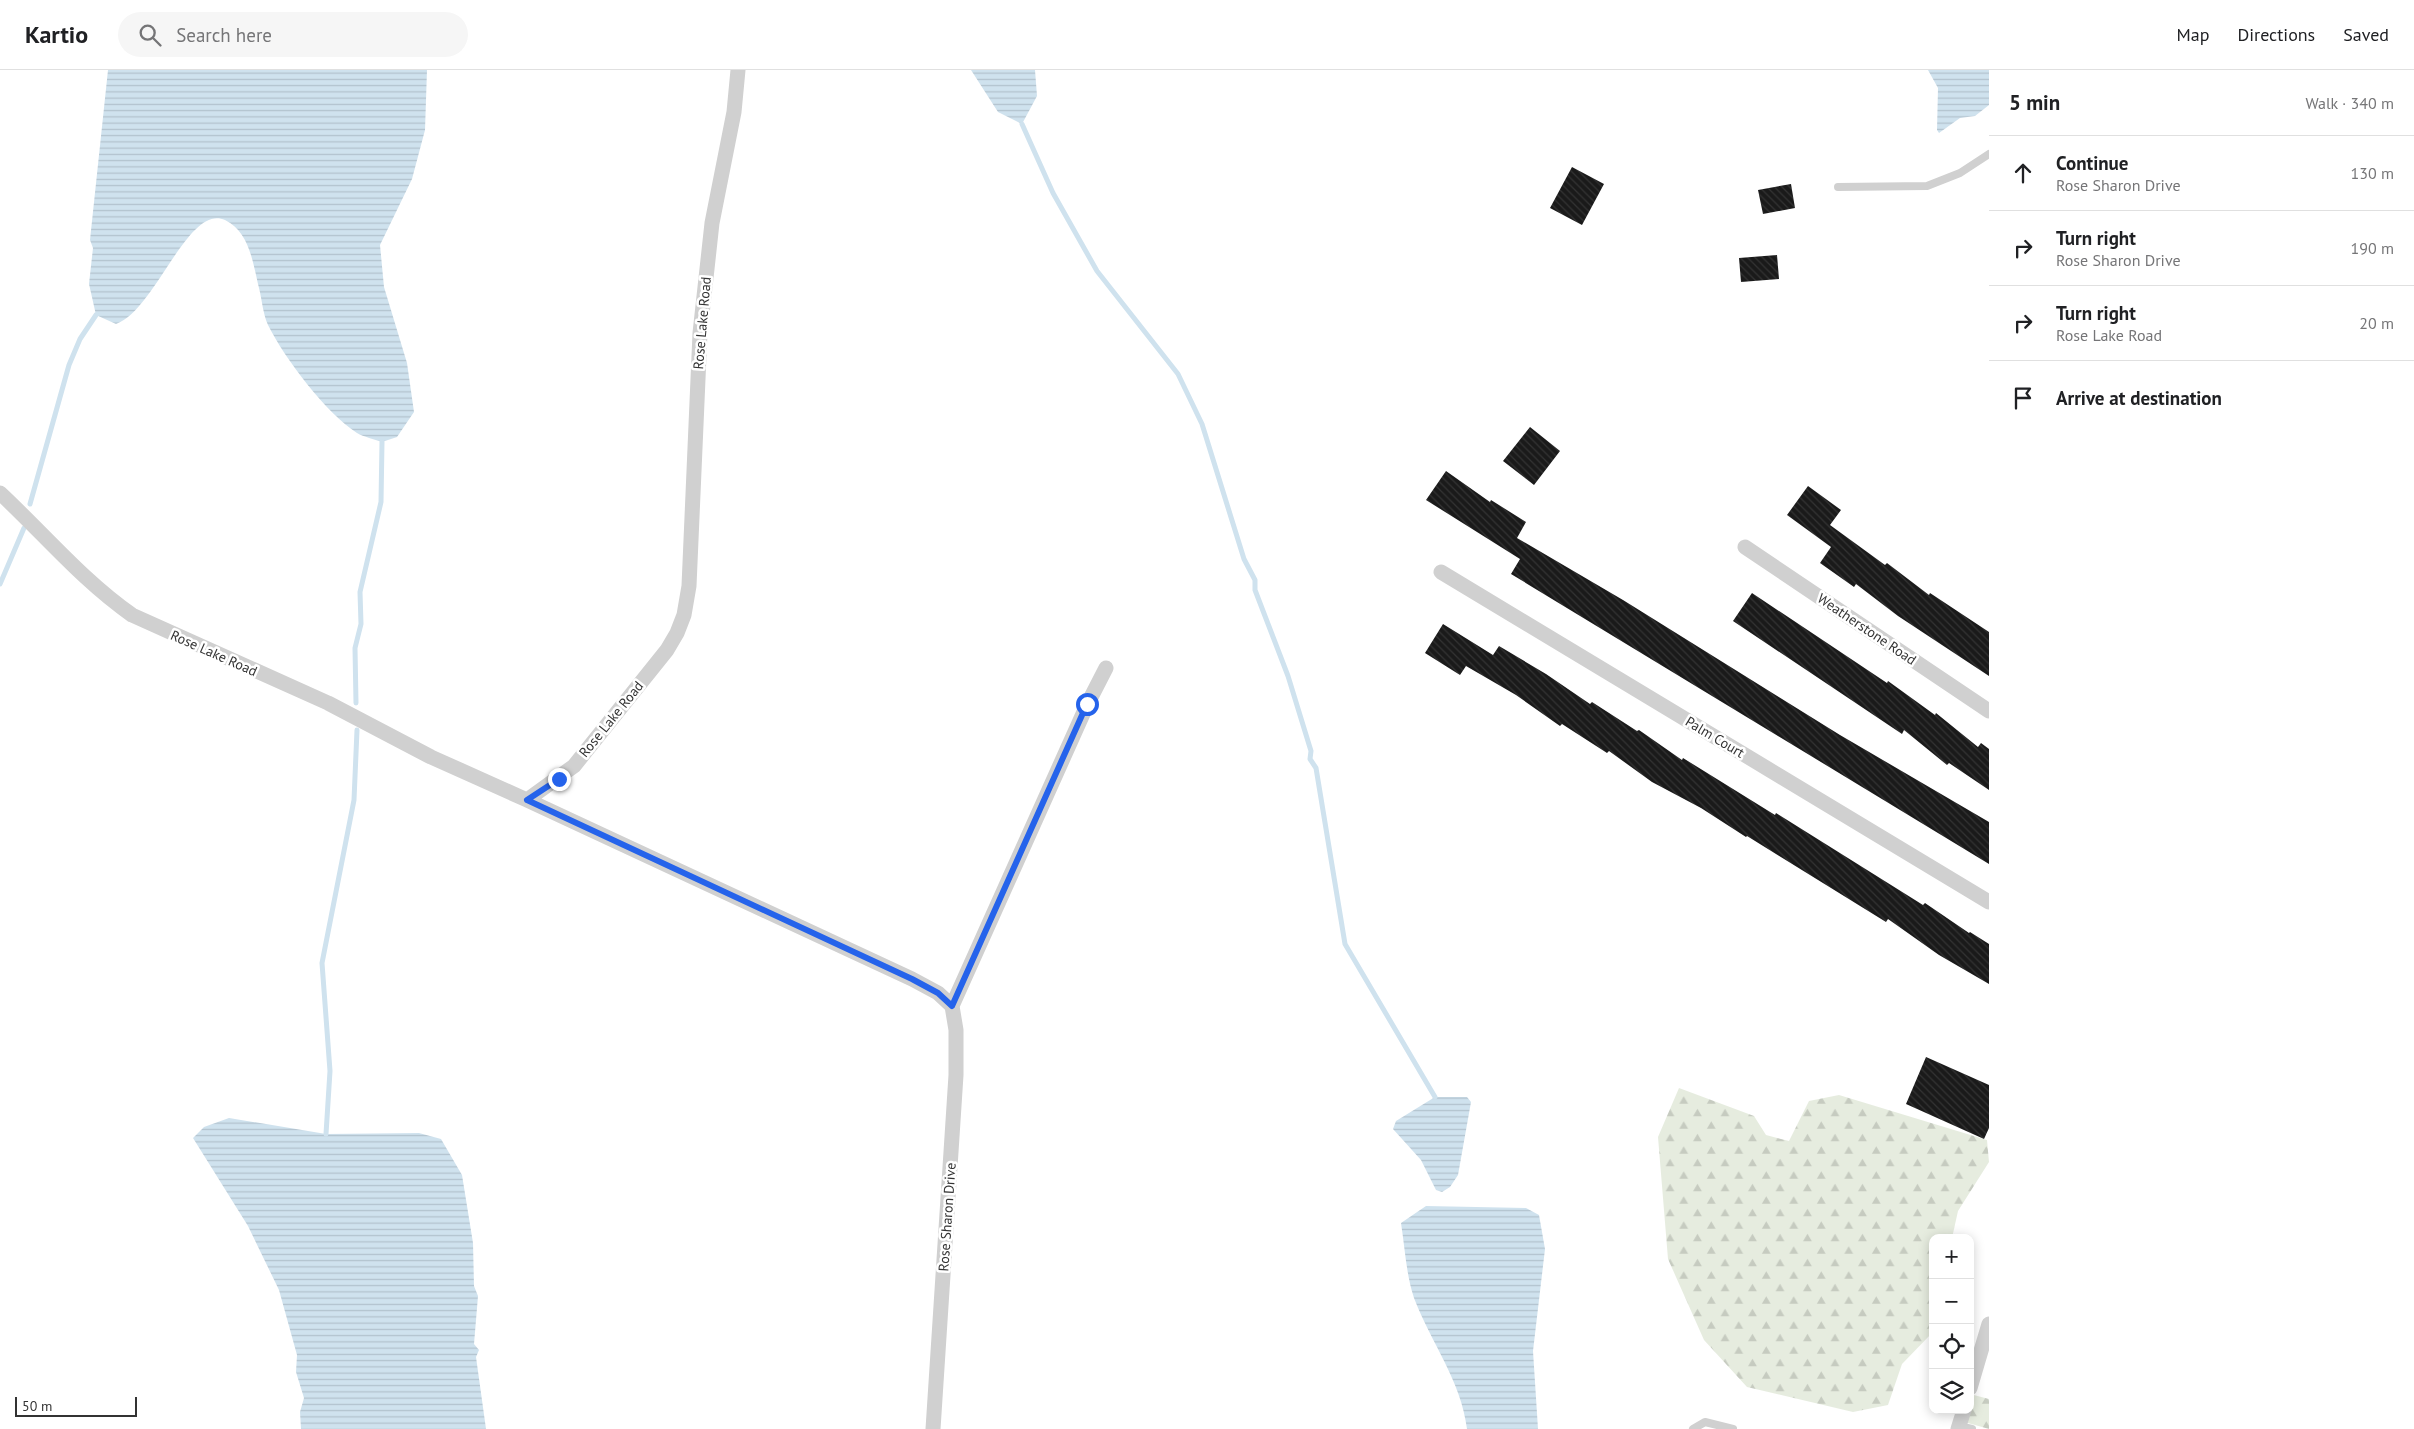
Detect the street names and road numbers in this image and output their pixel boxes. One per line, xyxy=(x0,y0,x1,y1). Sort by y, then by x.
street label: Rose Lake Road xyxy=(689,276,715,370)
street label: Weatherstone Road xyxy=(1814,589,1920,669)
street label: Rose Lake Road xyxy=(168,626,260,680)
street label: Rose Lake Road xyxy=(575,677,647,761)
street label: Palm Court xyxy=(1682,712,1748,762)
street label: Rose Sharon Drive xyxy=(934,1162,960,1272)

